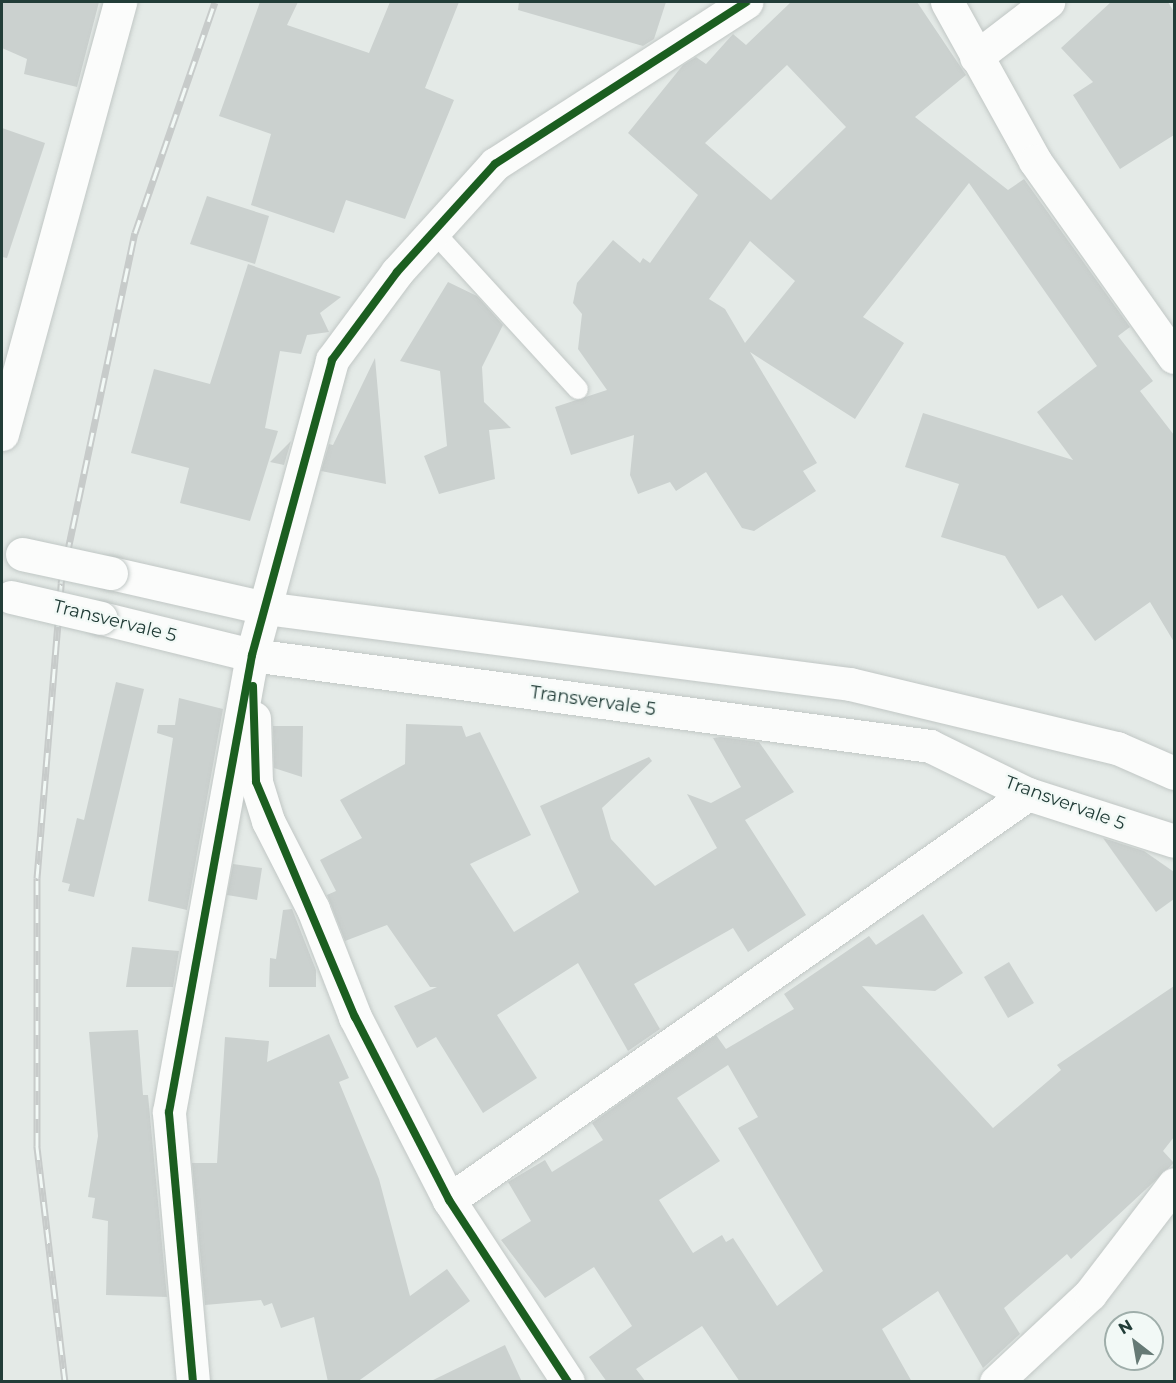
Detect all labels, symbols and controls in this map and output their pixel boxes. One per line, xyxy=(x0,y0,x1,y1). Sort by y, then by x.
street label: Transvervale 5 xyxy=(51,595,179,647)
street label: Transvervale 5 xyxy=(529,682,657,720)
street label: Transvervale 5 xyxy=(1002,771,1128,835)
north arrow xyxy=(1104,1311,1164,1371)
text: N xyxy=(1115,1315,1136,1338)

